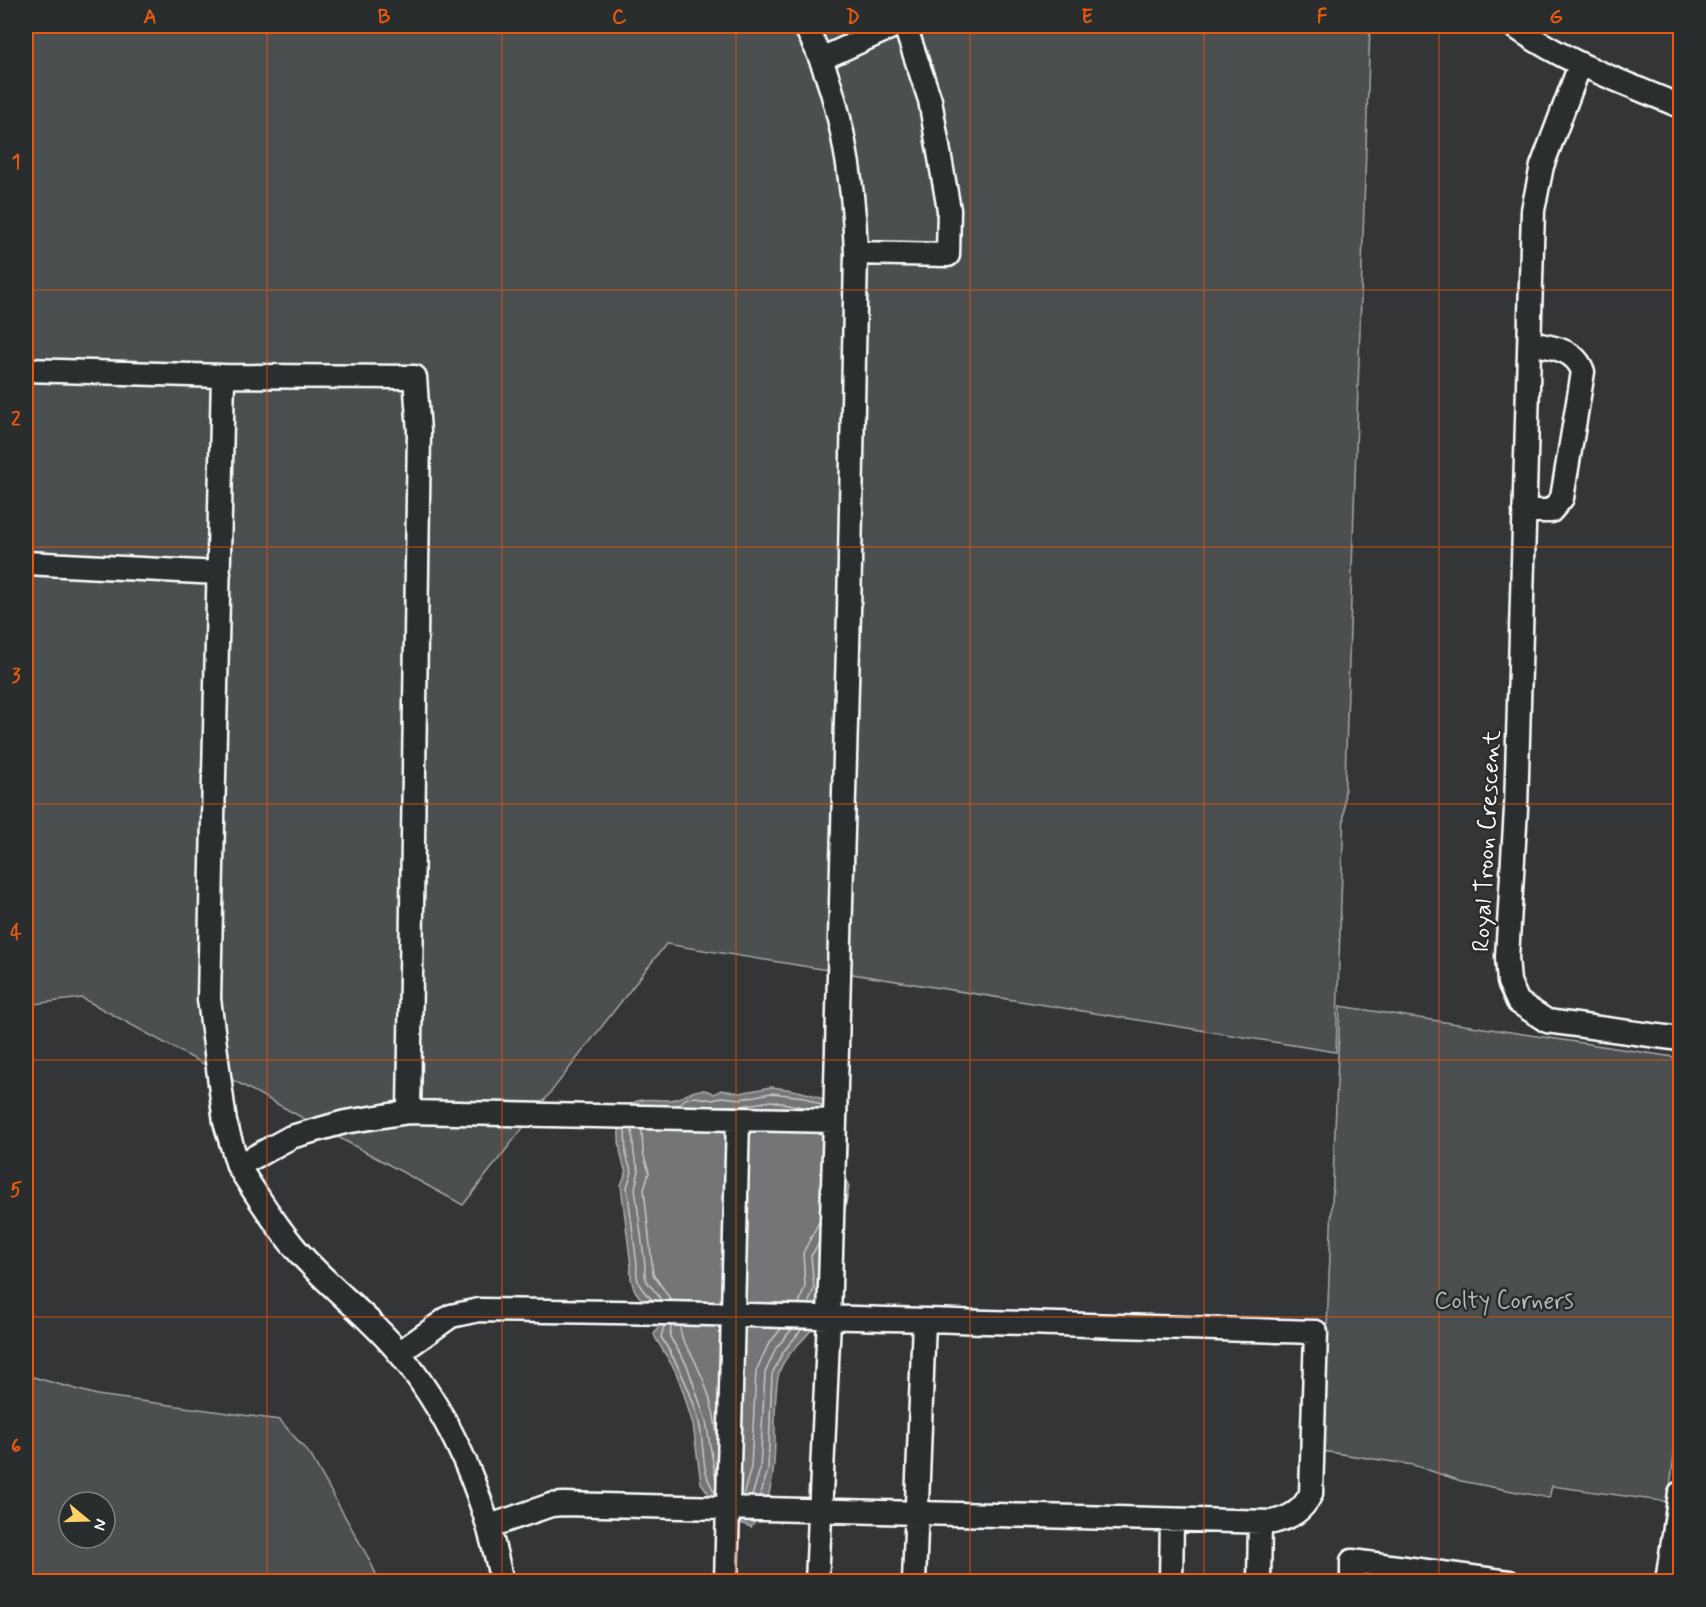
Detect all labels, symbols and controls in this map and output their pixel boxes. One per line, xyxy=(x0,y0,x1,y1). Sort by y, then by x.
text: A xyxy=(143,4,157,31)
text: B xyxy=(378,4,391,31)
text: C xyxy=(612,4,627,31)
text: D xyxy=(846,4,860,31)
text: E xyxy=(1081,4,1093,31)
text: F xyxy=(1317,4,1328,31)
text: G xyxy=(1549,4,1563,31)
text: 1 xyxy=(12,149,20,176)
text: 2 xyxy=(11,406,21,433)
text: 3 xyxy=(11,663,21,690)
street label: Royal Troon Crescent xyxy=(1466,729,1509,953)
text: 4 xyxy=(10,920,22,947)
text: 5 xyxy=(10,1177,22,1204)
park label: Colty Corners xyxy=(1434,1286,1574,1317)
text: 6 xyxy=(11,1433,21,1460)
north arrow xyxy=(57,1490,117,1550)
text: N xyxy=(88,1516,111,1533)

